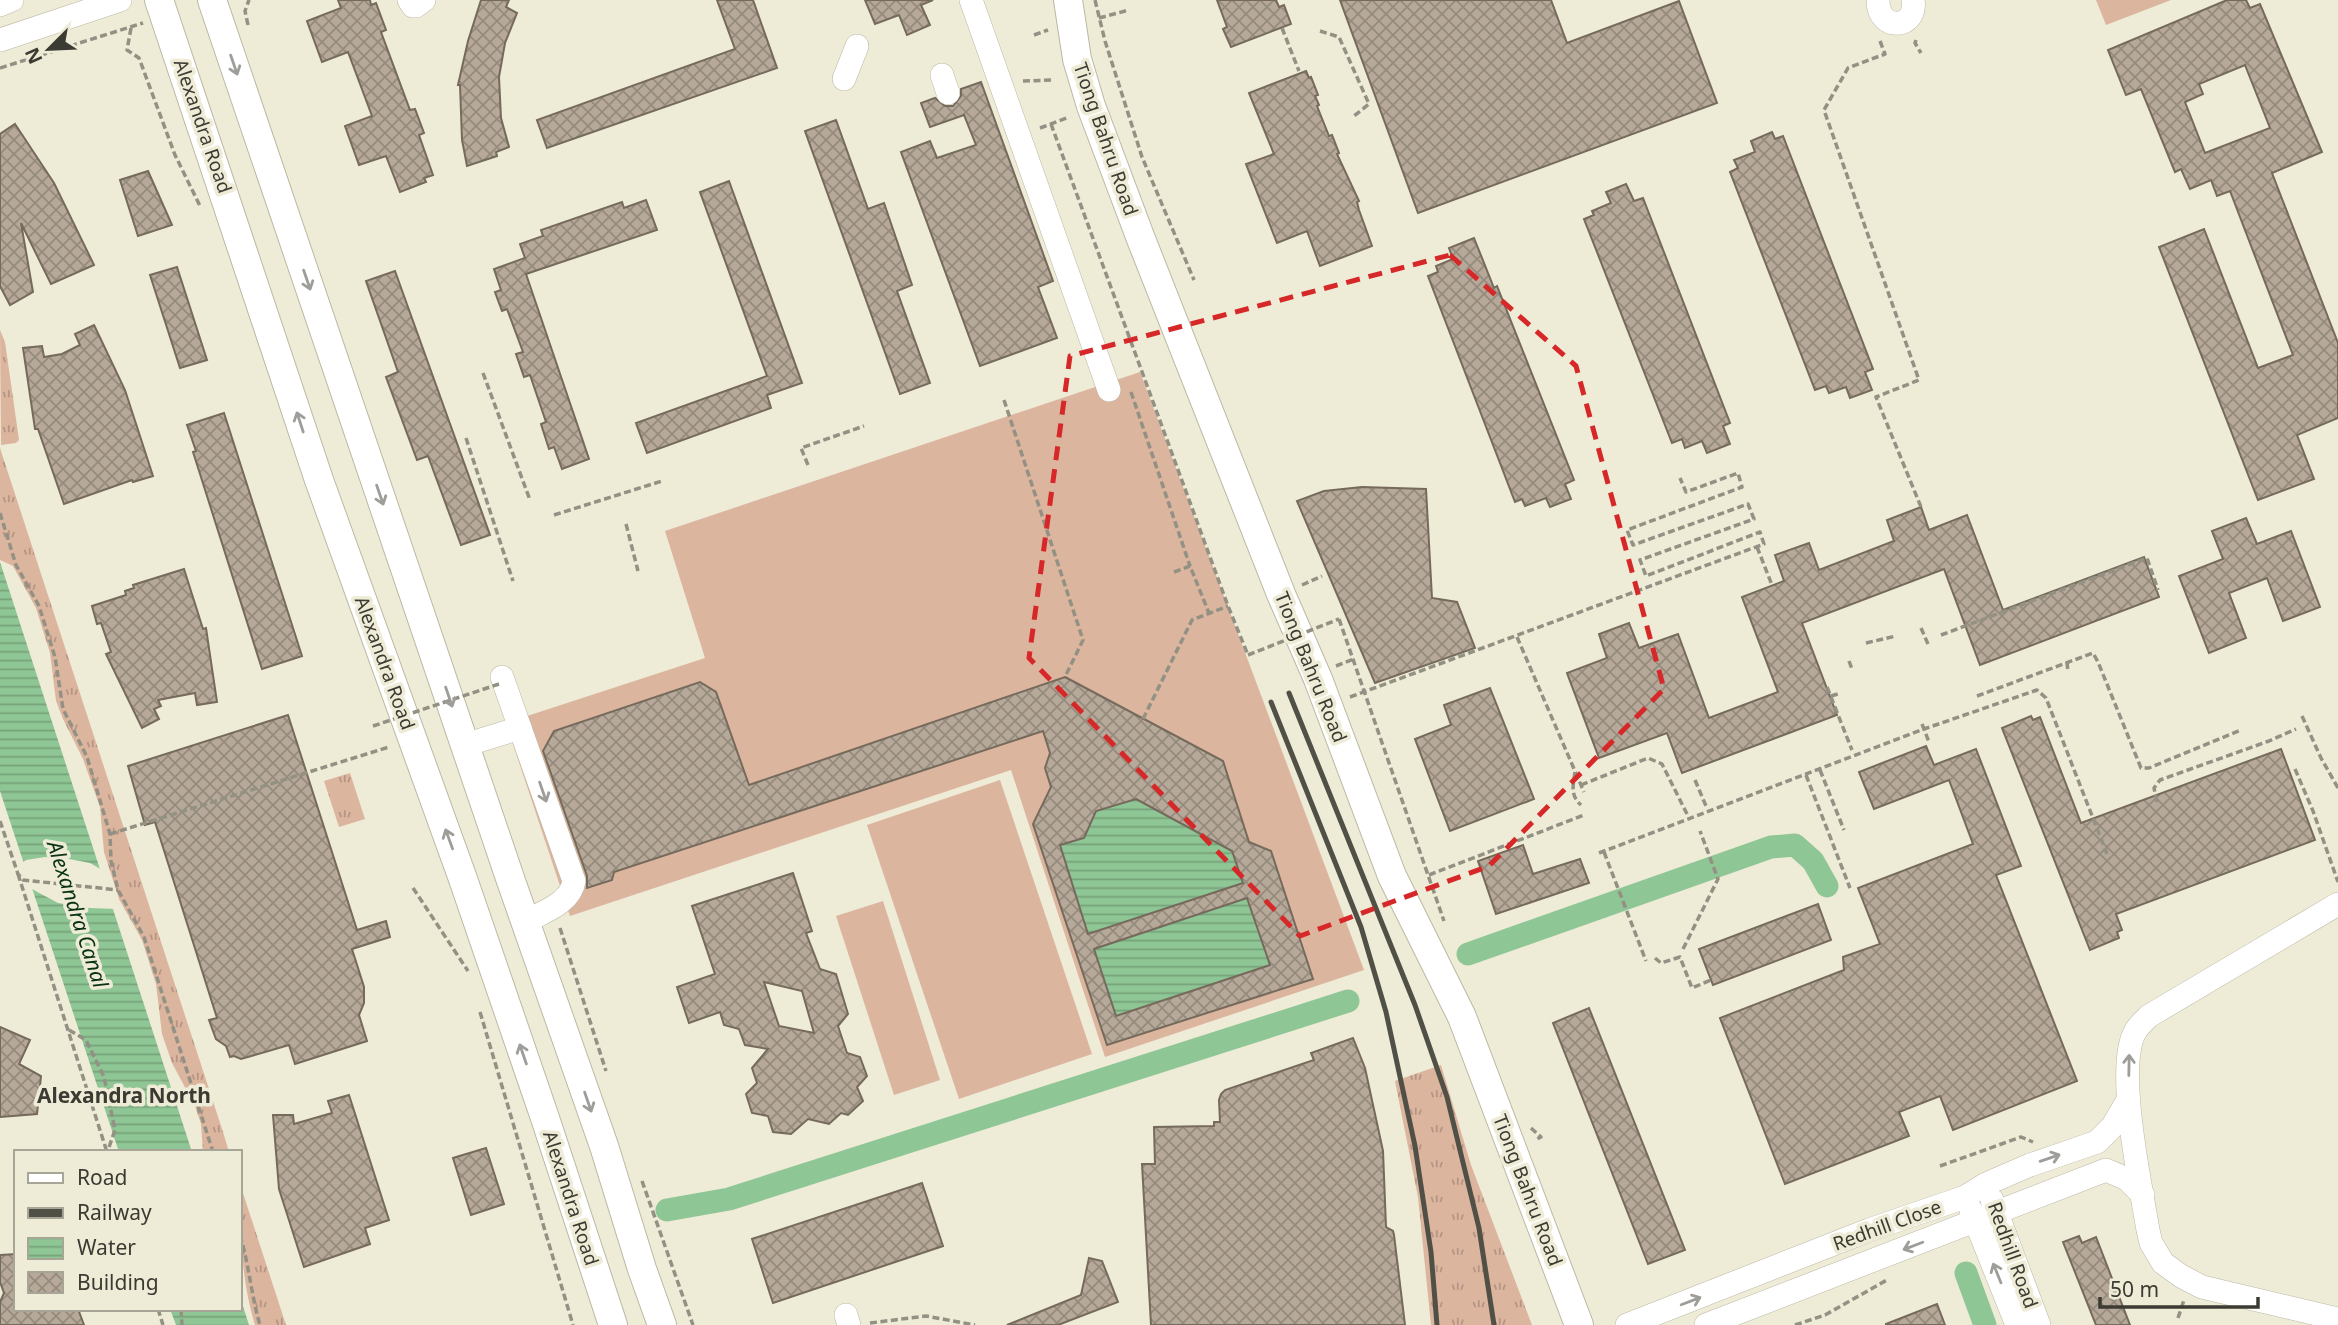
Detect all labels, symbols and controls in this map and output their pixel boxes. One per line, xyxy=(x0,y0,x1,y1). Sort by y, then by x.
north arrow xyxy=(14,14,84,84)
text: N xyxy=(18,44,48,68)
one-way arrow xyxy=(229,53,241,75)
street label: Alexandra Road xyxy=(168,55,238,197)
street label: Tiong Bahru Road xyxy=(1068,59,1144,219)
one-way arrow xyxy=(301,269,314,291)
one-way arrow xyxy=(293,412,306,434)
one-way arrow xyxy=(375,484,387,506)
street label: Tiong Bahru Road xyxy=(1269,588,1353,746)
street label: Alexandra Road xyxy=(349,593,421,733)
one-way arrow xyxy=(443,686,456,708)
one-way arrow xyxy=(538,781,550,803)
one-way arrow xyxy=(442,828,454,850)
water label: Alexandra Canal xyxy=(40,835,115,992)
one-way arrow xyxy=(516,1043,528,1065)
one-way arrow xyxy=(2122,1054,2135,1077)
district label: Alexandra North xyxy=(37,1081,211,1109)
one-way arrow xyxy=(583,1091,596,1113)
street label: Tiong Bahru Road xyxy=(1487,1111,1569,1269)
street label: Alexandra Road xyxy=(537,1127,605,1269)
legend xyxy=(14,1150,242,1311)
one-way arrow xyxy=(2038,1151,2060,1163)
text: Road xyxy=(77,1163,127,1191)
street label: Redhill Close xyxy=(1829,1193,1945,1257)
text: Railway xyxy=(77,1198,152,1226)
street label: Redhill Road xyxy=(1982,1198,2044,1312)
text: Water xyxy=(77,1233,136,1261)
one-way arrow xyxy=(1902,1241,1924,1254)
one-way arrow xyxy=(1989,1263,2002,1285)
scale bar xyxy=(2100,1266,2258,1310)
text: Building xyxy=(77,1268,159,1296)
text: 50 m xyxy=(2110,1275,2159,1303)
one-way arrow xyxy=(1679,1293,1701,1306)

